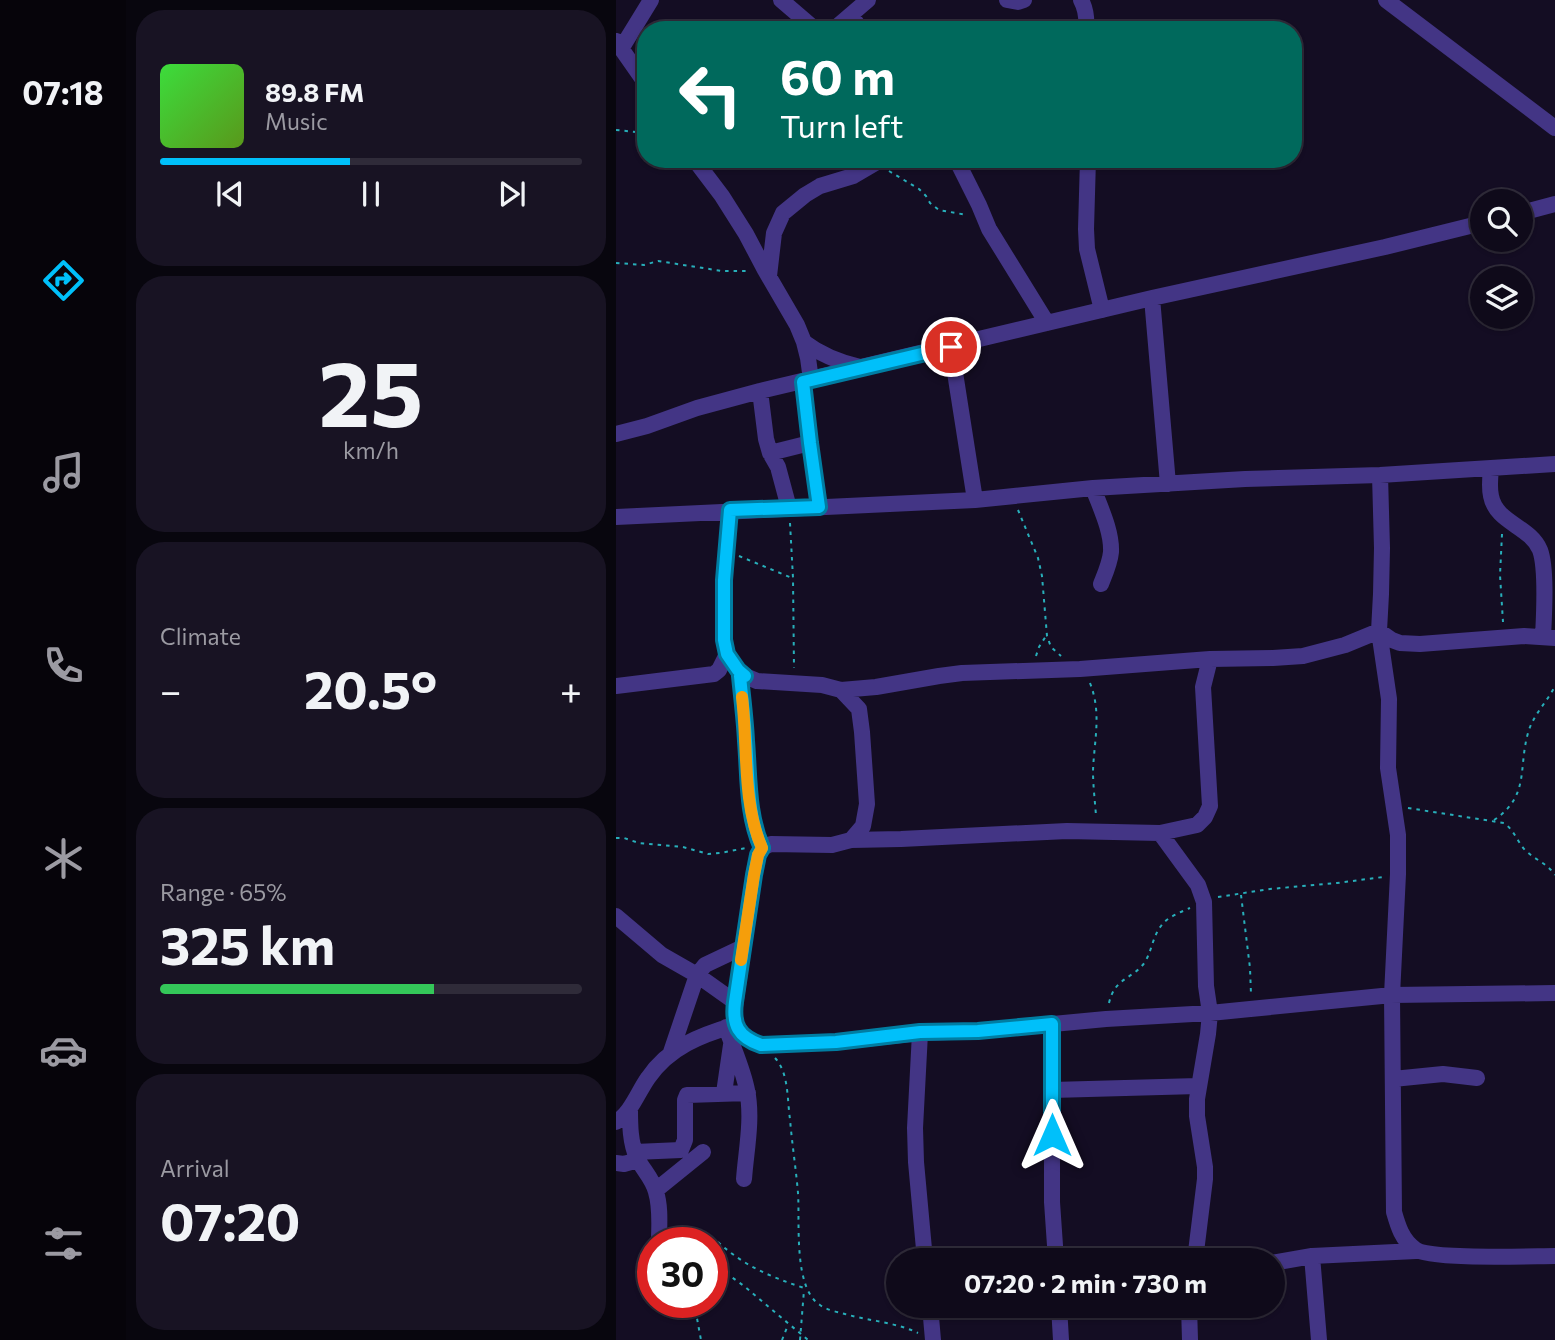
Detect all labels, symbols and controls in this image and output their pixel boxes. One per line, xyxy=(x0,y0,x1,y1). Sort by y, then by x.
text: 60 m xyxy=(780,45,895,105)
icon: left xyxy=(665,49,756,140)
text: 07:18 xyxy=(22,72,104,112)
text: 89.8 FM xyxy=(265,76,364,107)
text: Turn left xyxy=(780,105,904,145)
text: Music xyxy=(265,107,328,135)
icon: previous xyxy=(211,175,249,213)
icon: pause xyxy=(352,175,390,213)
icon: next xyxy=(493,175,531,213)
map controls xyxy=(1470,189,1533,329)
button: search xyxy=(1470,189,1533,252)
icon: directions xyxy=(39,256,88,305)
button: layers xyxy=(1470,266,1533,329)
pin xyxy=(921,317,981,377)
icon: arrive xyxy=(932,328,970,366)
text: 25 xyxy=(319,334,423,446)
text: km/h xyxy=(343,436,399,464)
icon: music xyxy=(39,448,88,497)
text: Climate xyxy=(160,622,241,650)
icon: phone xyxy=(39,641,88,690)
text: 20.5° xyxy=(304,656,437,720)
text: − xyxy=(160,666,182,713)
text: + xyxy=(560,666,582,713)
icon: climate xyxy=(39,834,88,883)
text: Range · 65% xyxy=(160,878,287,906)
text: 325 km xyxy=(160,912,335,976)
icon: car xyxy=(39,1026,88,1075)
position arrow xyxy=(1015,1098,1089,1172)
text: Arrival xyxy=(160,1154,230,1182)
text: 07:20 xyxy=(160,1188,300,1252)
icon: filters xyxy=(39,1219,88,1268)
speed limit sign: 30 xyxy=(637,1227,728,1318)
text: 07:20 · 2 min · 730 m xyxy=(964,1267,1207,1298)

